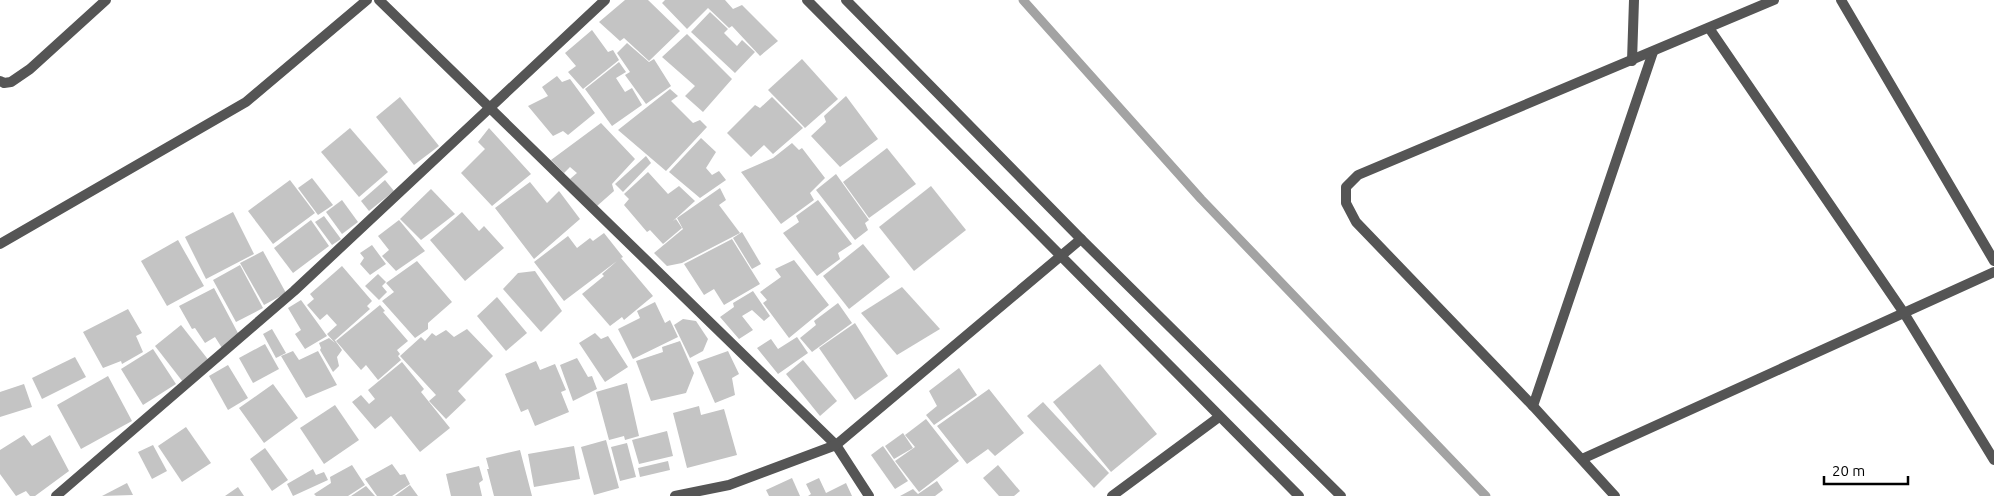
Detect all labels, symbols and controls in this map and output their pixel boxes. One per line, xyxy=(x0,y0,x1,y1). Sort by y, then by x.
scale bar xyxy=(1824,454,1908,486)
text: 20 m xyxy=(1832,462,1865,479)

